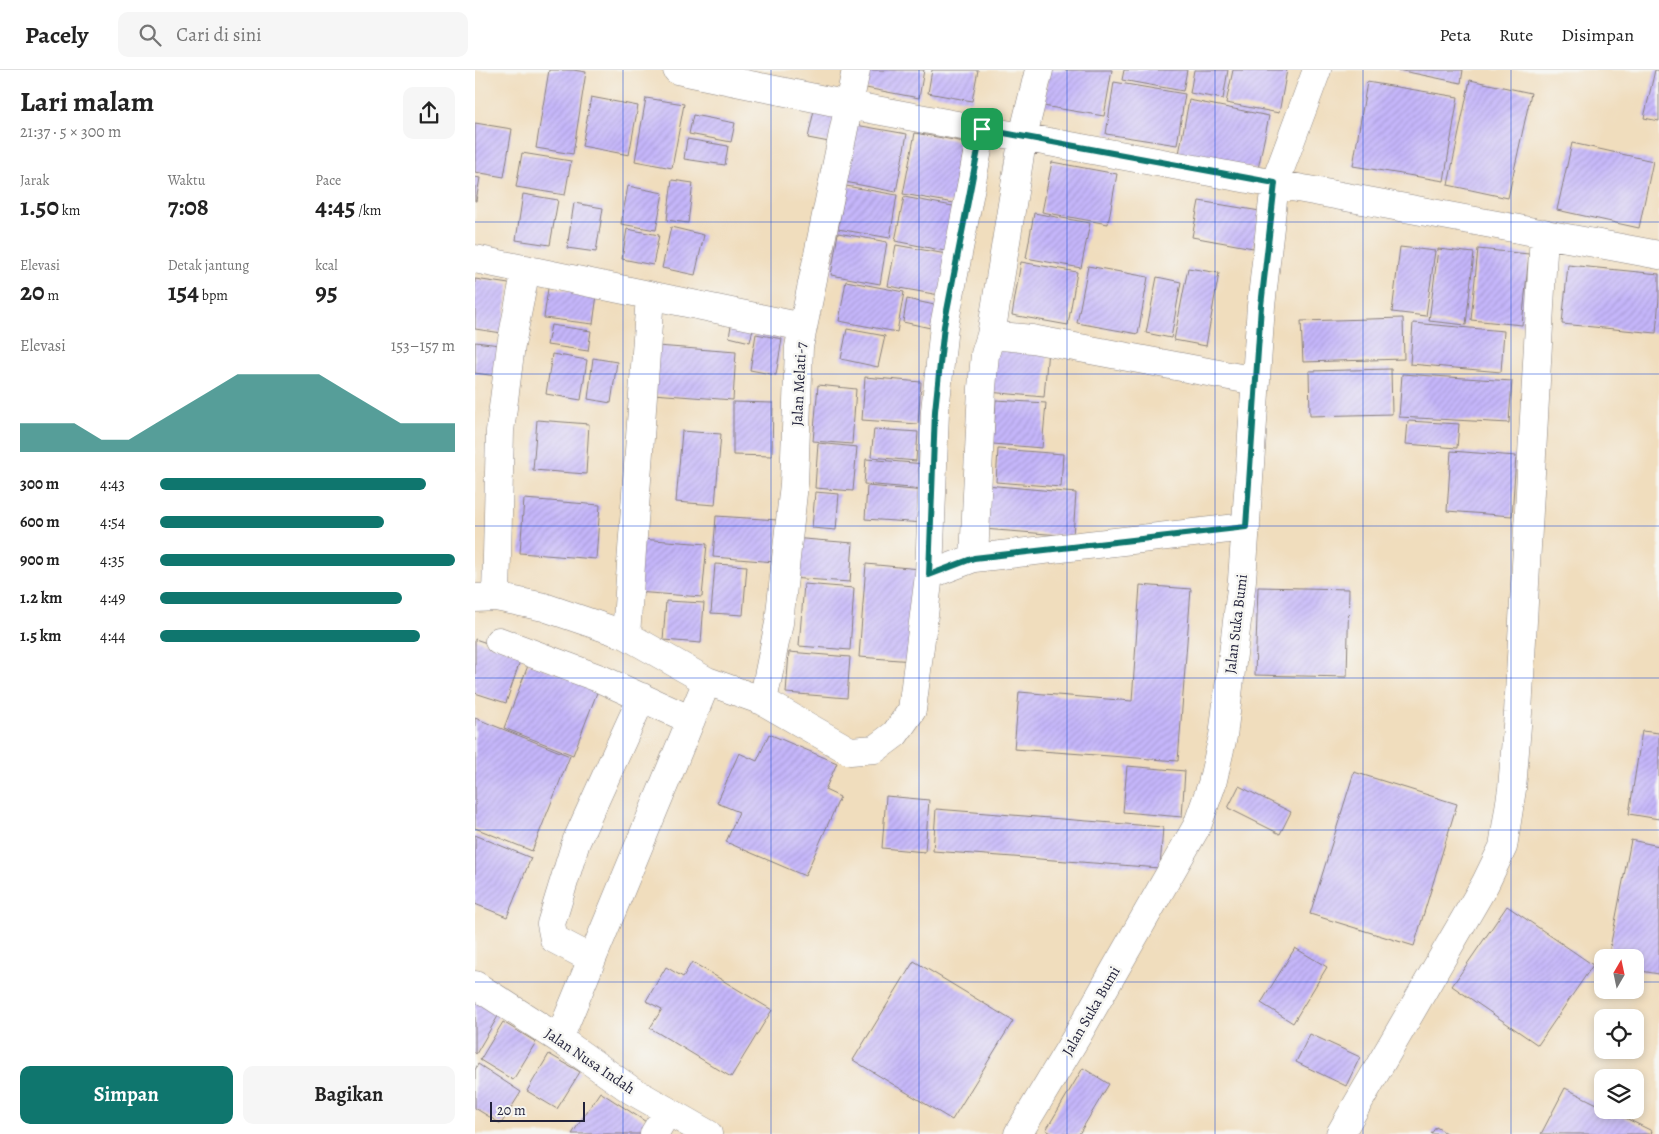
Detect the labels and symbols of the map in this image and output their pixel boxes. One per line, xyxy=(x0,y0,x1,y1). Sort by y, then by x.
pin xyxy=(961,108,1003,150)
street label: Jalan Melati-7 xyxy=(787,341,811,427)
street label: Jalan Suka Bumi xyxy=(1220,573,1252,675)
north arrow xyxy=(1594,949,1644,999)
street label: Jalan Suka Bumi xyxy=(1057,963,1125,1059)
street label: Jalan Nusa Indah xyxy=(541,1023,639,1099)
scale bar xyxy=(490,1099,585,1122)

